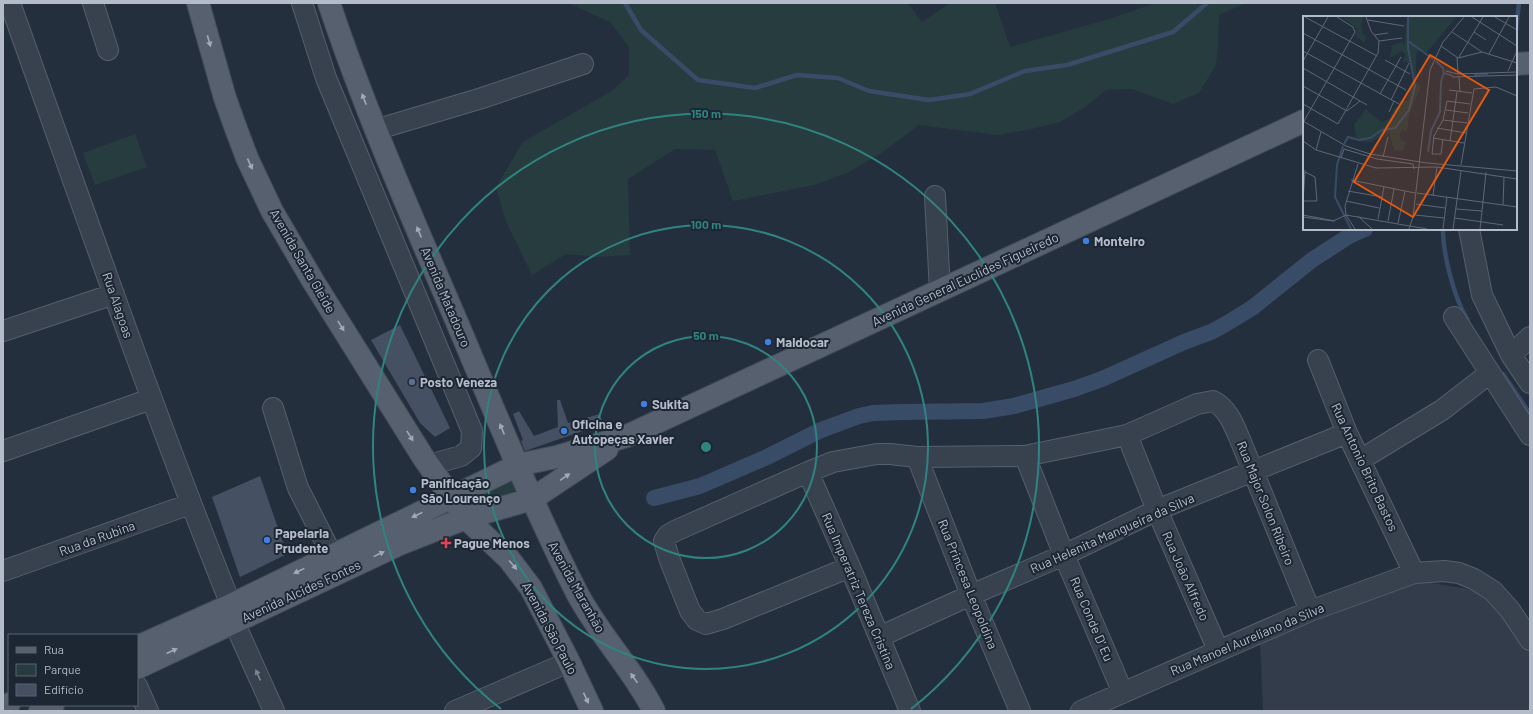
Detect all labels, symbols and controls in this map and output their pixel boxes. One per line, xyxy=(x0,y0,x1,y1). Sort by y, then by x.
inset map xyxy=(1303,16,1517,230)
one-way arrow xyxy=(206,35,212,47)
one-way arrow xyxy=(360,93,366,105)
text: 150 m xyxy=(691,106,721,120)
one-way arrow xyxy=(247,158,253,169)
street label: Avenida Santa Gleide xyxy=(267,206,339,316)
text: 100 m xyxy=(691,217,721,231)
one-way arrow xyxy=(415,226,421,238)
street label: Avenida General Euclides Figueiredo xyxy=(869,229,1061,329)
place label: Monteiro xyxy=(1094,233,1145,249)
marker: Monteiro xyxy=(1081,236,1091,246)
street label: Avenida Matadouro xyxy=(418,245,474,349)
street label: Rua Alagoas xyxy=(99,270,137,340)
one-way arrow xyxy=(337,321,345,331)
text: 50 m xyxy=(693,328,719,342)
place label: Maldocar xyxy=(776,334,829,350)
marker: Maldocar xyxy=(763,337,773,347)
place label: Posto Veneza xyxy=(420,374,497,390)
marker: Posto Veneza xyxy=(407,377,417,387)
place label: Sukita xyxy=(652,396,689,412)
marker: Sukita xyxy=(639,399,649,409)
street label: Rua Antonio Brito Bastos xyxy=(1328,400,1402,534)
place label: Oficina e Autopeças Xavier xyxy=(572,416,674,447)
one-way arrow xyxy=(499,423,505,435)
marker: Oficina e Autopeças Xavier xyxy=(559,426,569,436)
one-way arrow xyxy=(406,431,414,441)
street label: Rua Major Solon Ribeiro xyxy=(1234,439,1298,567)
centre of rings xyxy=(699,440,713,454)
one-way arrow xyxy=(560,473,570,481)
place label: Panificação São Lourenço xyxy=(421,475,500,506)
marker: Panificação São Lourenço xyxy=(408,485,418,495)
street label: Rua Helenita Mangueira da Silva xyxy=(1028,490,1196,576)
street label: Rua Imperatriz Tereza Cristina xyxy=(819,510,899,672)
one-way arrow xyxy=(411,512,422,518)
street label: Rua da Rubina xyxy=(57,517,137,559)
street label: Rua Princesa Leopoldina xyxy=(935,517,1001,651)
place label: Papelaria Prudente xyxy=(275,525,329,556)
street label: Rua João Alfredo xyxy=(1159,529,1213,623)
marker: Papelaria Prudente xyxy=(262,535,272,545)
place label: Pague Menos xyxy=(454,535,530,551)
marker: Pague Menos xyxy=(441,538,451,548)
street label: Avenida Maranhão xyxy=(545,539,609,635)
one-way arrow xyxy=(373,551,384,557)
street label: Avenida Alcides Fontes xyxy=(239,556,363,626)
one-way arrow xyxy=(509,559,518,570)
one-way arrow xyxy=(294,568,305,574)
street label: Rua Conde D' Eu xyxy=(1067,575,1117,663)
street label: Avenida São Paulo xyxy=(519,579,581,677)
street label: Rua Manoel Aureliano da Silva xyxy=(1168,599,1326,679)
legend xyxy=(8,634,138,706)
text: Rua xyxy=(44,642,64,656)
one-way arrow xyxy=(167,648,178,654)
text: Parque xyxy=(44,662,81,676)
one-way arrow xyxy=(255,670,261,681)
one-way arrow xyxy=(630,672,638,683)
text: Edifício xyxy=(44,682,84,696)
one-way arrow xyxy=(583,692,589,703)

